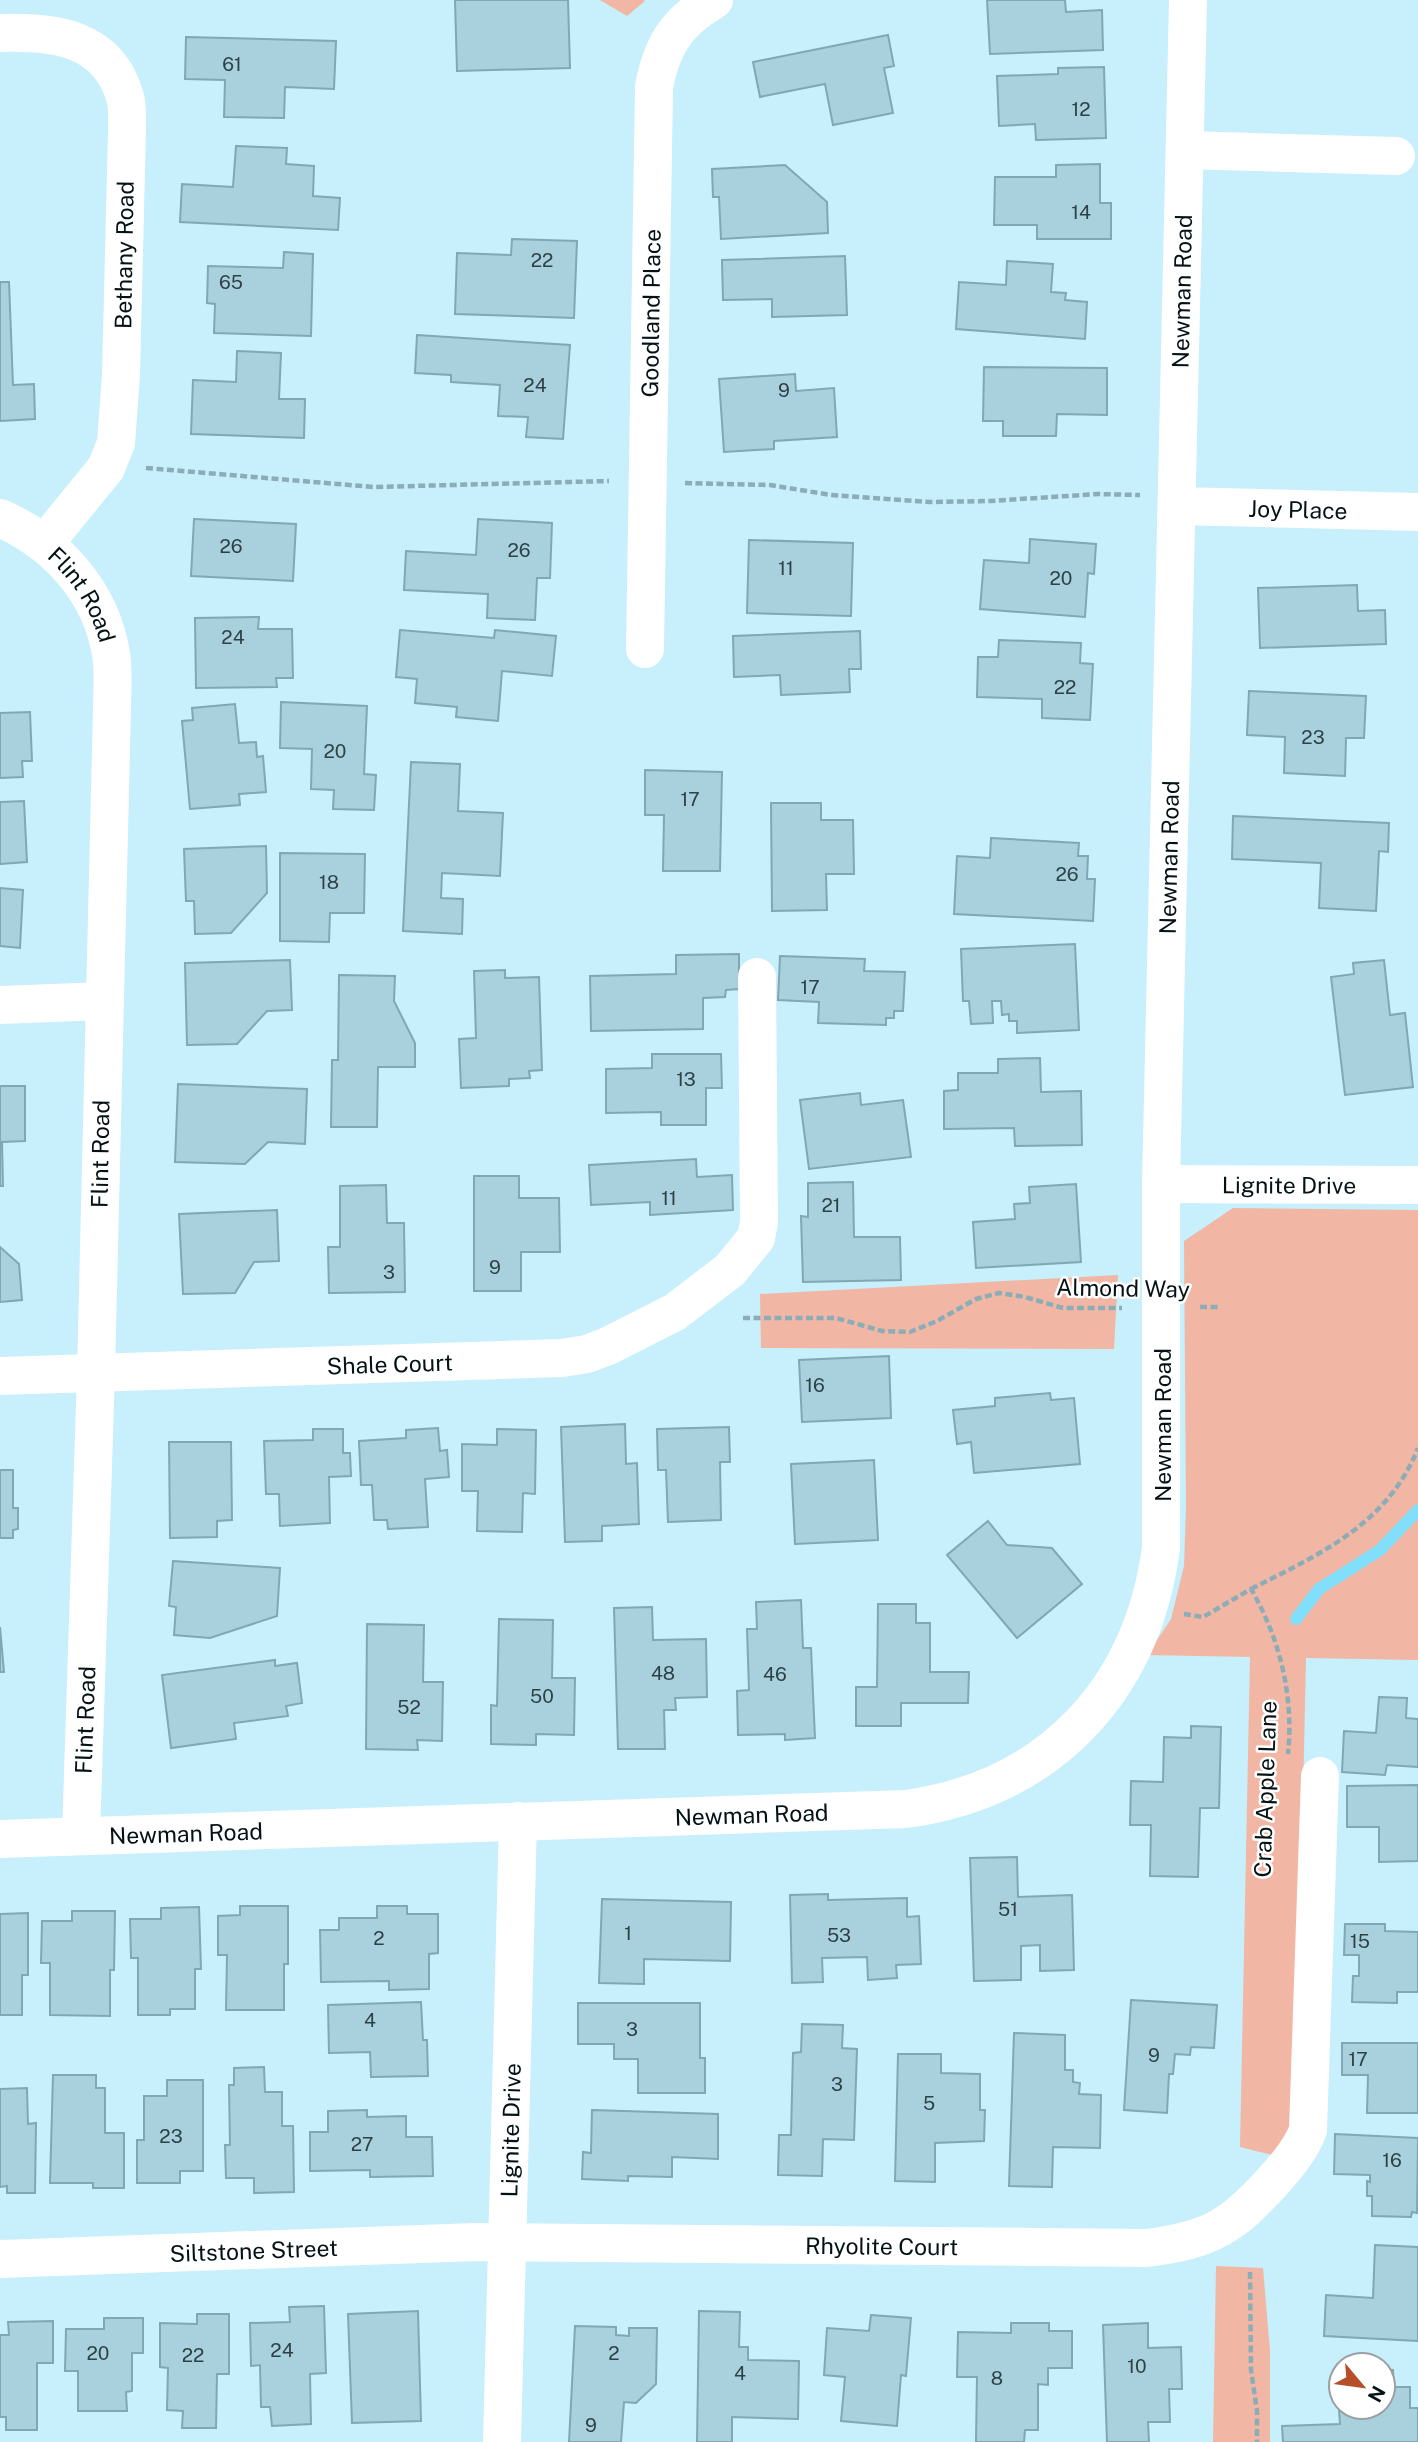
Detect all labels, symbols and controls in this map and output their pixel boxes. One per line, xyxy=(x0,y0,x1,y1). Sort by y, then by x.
house number: 61 xyxy=(222,53,242,75)
house number: 12 xyxy=(1071,98,1091,120)
street label: Bethany Road xyxy=(109,181,139,329)
house number: 14 xyxy=(1071,201,1091,223)
street label: Newman Road xyxy=(1166,214,1197,369)
street label: Goodland Place xyxy=(636,229,665,398)
house number: 22 xyxy=(531,249,553,271)
house number: 65 xyxy=(219,271,243,293)
house number: 24 xyxy=(523,374,547,396)
house number: 9 xyxy=(778,379,790,401)
street label: Joy Place xyxy=(1248,494,1348,524)
house number: 26 xyxy=(219,535,243,557)
house number: 26 xyxy=(507,539,531,561)
street label: Flint Road xyxy=(43,541,122,645)
house number: 11 xyxy=(778,557,794,579)
house number: 20 xyxy=(1050,567,1072,589)
house number: 24 xyxy=(221,626,245,648)
house number: 22 xyxy=(1054,676,1076,698)
house number: 23 xyxy=(1301,726,1325,748)
house number: 20 xyxy=(324,740,346,762)
street label: Newman Road xyxy=(1153,780,1184,934)
house number: 17 xyxy=(680,788,700,810)
house number: 26 xyxy=(1055,863,1079,885)
house number: 18 xyxy=(319,871,339,893)
house number: 17 xyxy=(800,976,820,998)
house number: 13 xyxy=(676,1068,696,1090)
street label: Flint Road xyxy=(86,1100,114,1208)
street label: Lignite Drive xyxy=(1222,1171,1356,1198)
house number: 11 xyxy=(661,1187,677,1209)
house number: 21 xyxy=(821,1194,841,1216)
house number: 9 xyxy=(489,1256,501,1278)
house number: 3 xyxy=(383,1261,395,1283)
street label: Almond Way xyxy=(1056,1273,1190,1303)
street label: Shale Court xyxy=(326,1348,453,1379)
street label: Newman Road xyxy=(1149,1348,1176,1502)
house number: 16 xyxy=(805,1374,825,1396)
house number: 48 xyxy=(651,1662,675,1684)
house number: 46 xyxy=(763,1663,787,1685)
street label: Flint Road xyxy=(70,1665,100,1775)
house number: 50 xyxy=(530,1685,554,1707)
house number: 52 xyxy=(397,1696,421,1718)
street label: Crab Apple Lane xyxy=(1248,1700,1282,1878)
street label: Newman Road xyxy=(674,1798,829,1830)
street label: Newman Road xyxy=(108,1817,263,1849)
house number: 51 xyxy=(998,1898,1018,1920)
house number: 1 xyxy=(624,1922,632,1944)
house number: 53 xyxy=(827,1924,851,1946)
house number: 2 xyxy=(373,1927,385,1949)
house number: 15 xyxy=(1350,1930,1370,1952)
house number: 4 xyxy=(364,2009,376,2031)
house number: 3 xyxy=(626,2018,638,2040)
house number: 9 xyxy=(1148,2044,1160,2066)
house number: 17 xyxy=(1348,2048,1368,2070)
street label: Lignite Drive xyxy=(495,2063,525,2198)
house number: 3 xyxy=(831,2073,843,2095)
house number: 5 xyxy=(923,2092,935,2114)
house number: 23 xyxy=(159,2125,183,2147)
house number: 27 xyxy=(351,2133,373,2155)
house number: 16 xyxy=(1382,2149,1402,2171)
street label: Rhyolite Court xyxy=(805,2231,958,2260)
street label: Siltstone Street xyxy=(169,2233,338,2266)
house number: 24 xyxy=(270,2339,294,2361)
house number: 20 xyxy=(87,2342,109,2364)
house number: 2 xyxy=(608,2342,620,2364)
house number: 22 xyxy=(182,2344,204,2366)
north arrow xyxy=(1327,2351,1397,2421)
house number: 10 xyxy=(1127,2355,1147,2377)
house number: 4 xyxy=(734,2362,746,2384)
house number: 8 xyxy=(991,2367,1003,2389)
text: N xyxy=(1364,2382,1390,2406)
house number: 9 xyxy=(585,2414,597,2436)

